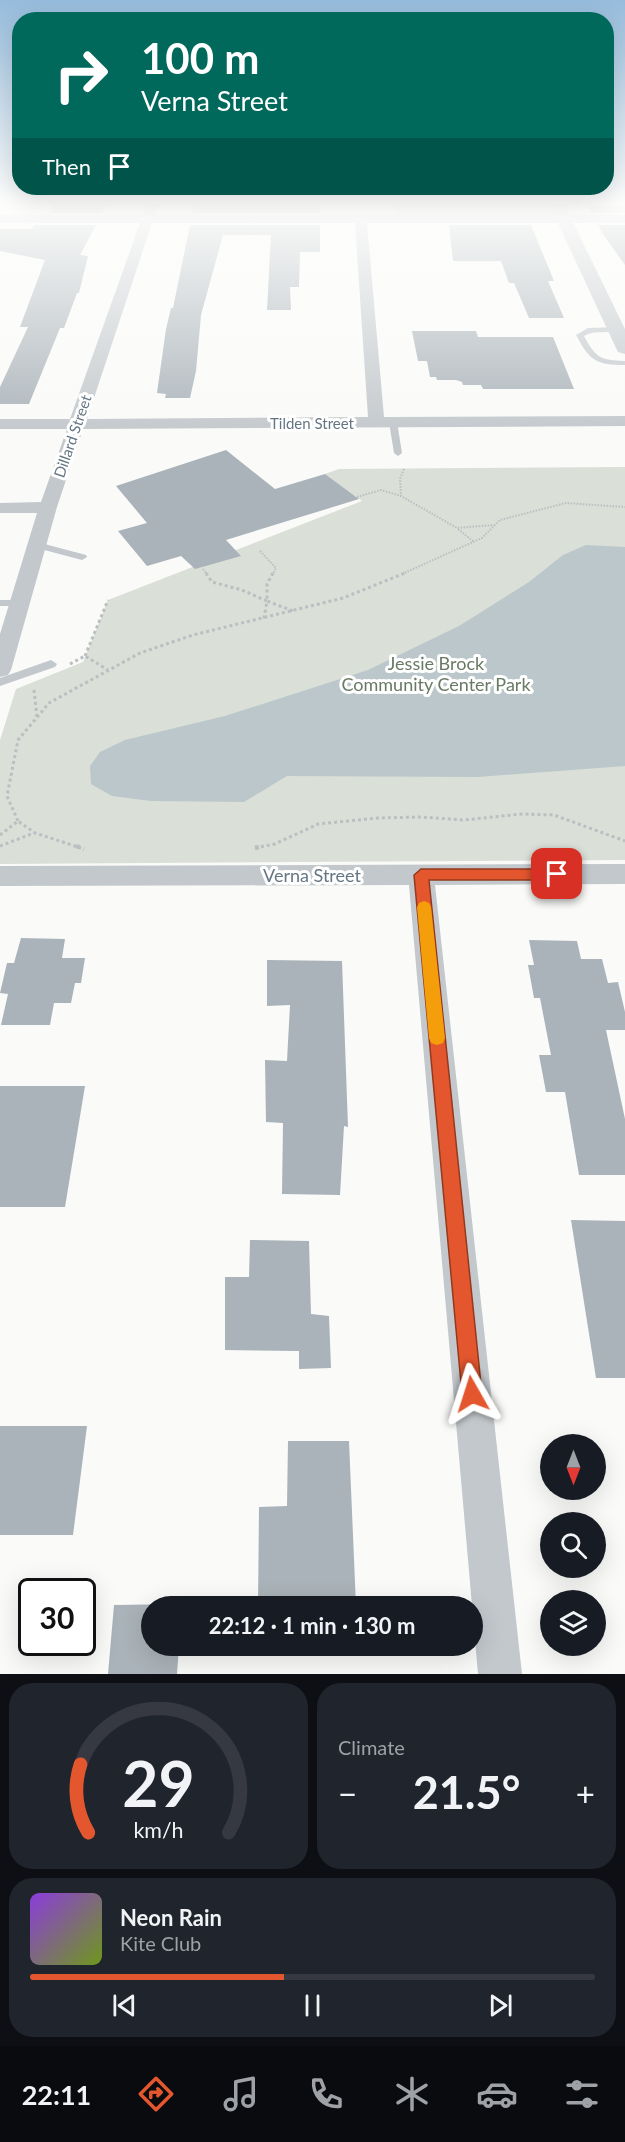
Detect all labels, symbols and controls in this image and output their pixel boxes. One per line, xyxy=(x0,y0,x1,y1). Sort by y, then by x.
text: 100 m xyxy=(141,33,259,83)
icon: right xyxy=(42,36,120,114)
text: Verna Street xyxy=(141,84,288,117)
icon: arrive xyxy=(103,150,136,183)
text: Then xyxy=(42,153,91,180)
street label: Dillard Street xyxy=(49,392,95,480)
street label: Tilden Street xyxy=(270,414,355,432)
park label: Jessie Brock Community Center Park xyxy=(341,652,531,695)
pin xyxy=(531,848,582,899)
icon: arrive xyxy=(540,857,573,890)
street label: Verna Street xyxy=(263,864,361,886)
position arrow xyxy=(440,1362,504,1426)
north arrow xyxy=(540,1434,606,1500)
map controls xyxy=(540,1434,606,1656)
button: search xyxy=(540,1512,606,1578)
speed limit sign: 30 xyxy=(18,1578,96,1656)
button: layers xyxy=(540,1590,606,1656)
text: 22:12 · 1 min · 130 m xyxy=(209,1612,415,1639)
text: Climate xyxy=(338,1735,405,1759)
text: 29 xyxy=(122,1745,195,1820)
text: 21.5° xyxy=(413,1765,520,1819)
text: − xyxy=(338,1773,357,1813)
text: + xyxy=(576,1773,595,1813)
text: km/h xyxy=(133,1817,184,1843)
text: Neon Rain xyxy=(120,1904,222,1931)
text: Kite Club xyxy=(120,1931,201,1955)
icon: previous xyxy=(108,1989,141,2022)
icon: pause xyxy=(296,1989,329,2022)
icon: next xyxy=(484,1989,517,2022)
icon: directions xyxy=(135,2073,177,2115)
icon: music xyxy=(220,2073,262,2115)
icon: phone xyxy=(305,2073,347,2115)
icon: climate xyxy=(391,2073,433,2115)
icon: car xyxy=(476,2073,518,2115)
icon: filters xyxy=(561,2073,603,2115)
text: 22:11 xyxy=(22,2078,91,2111)

